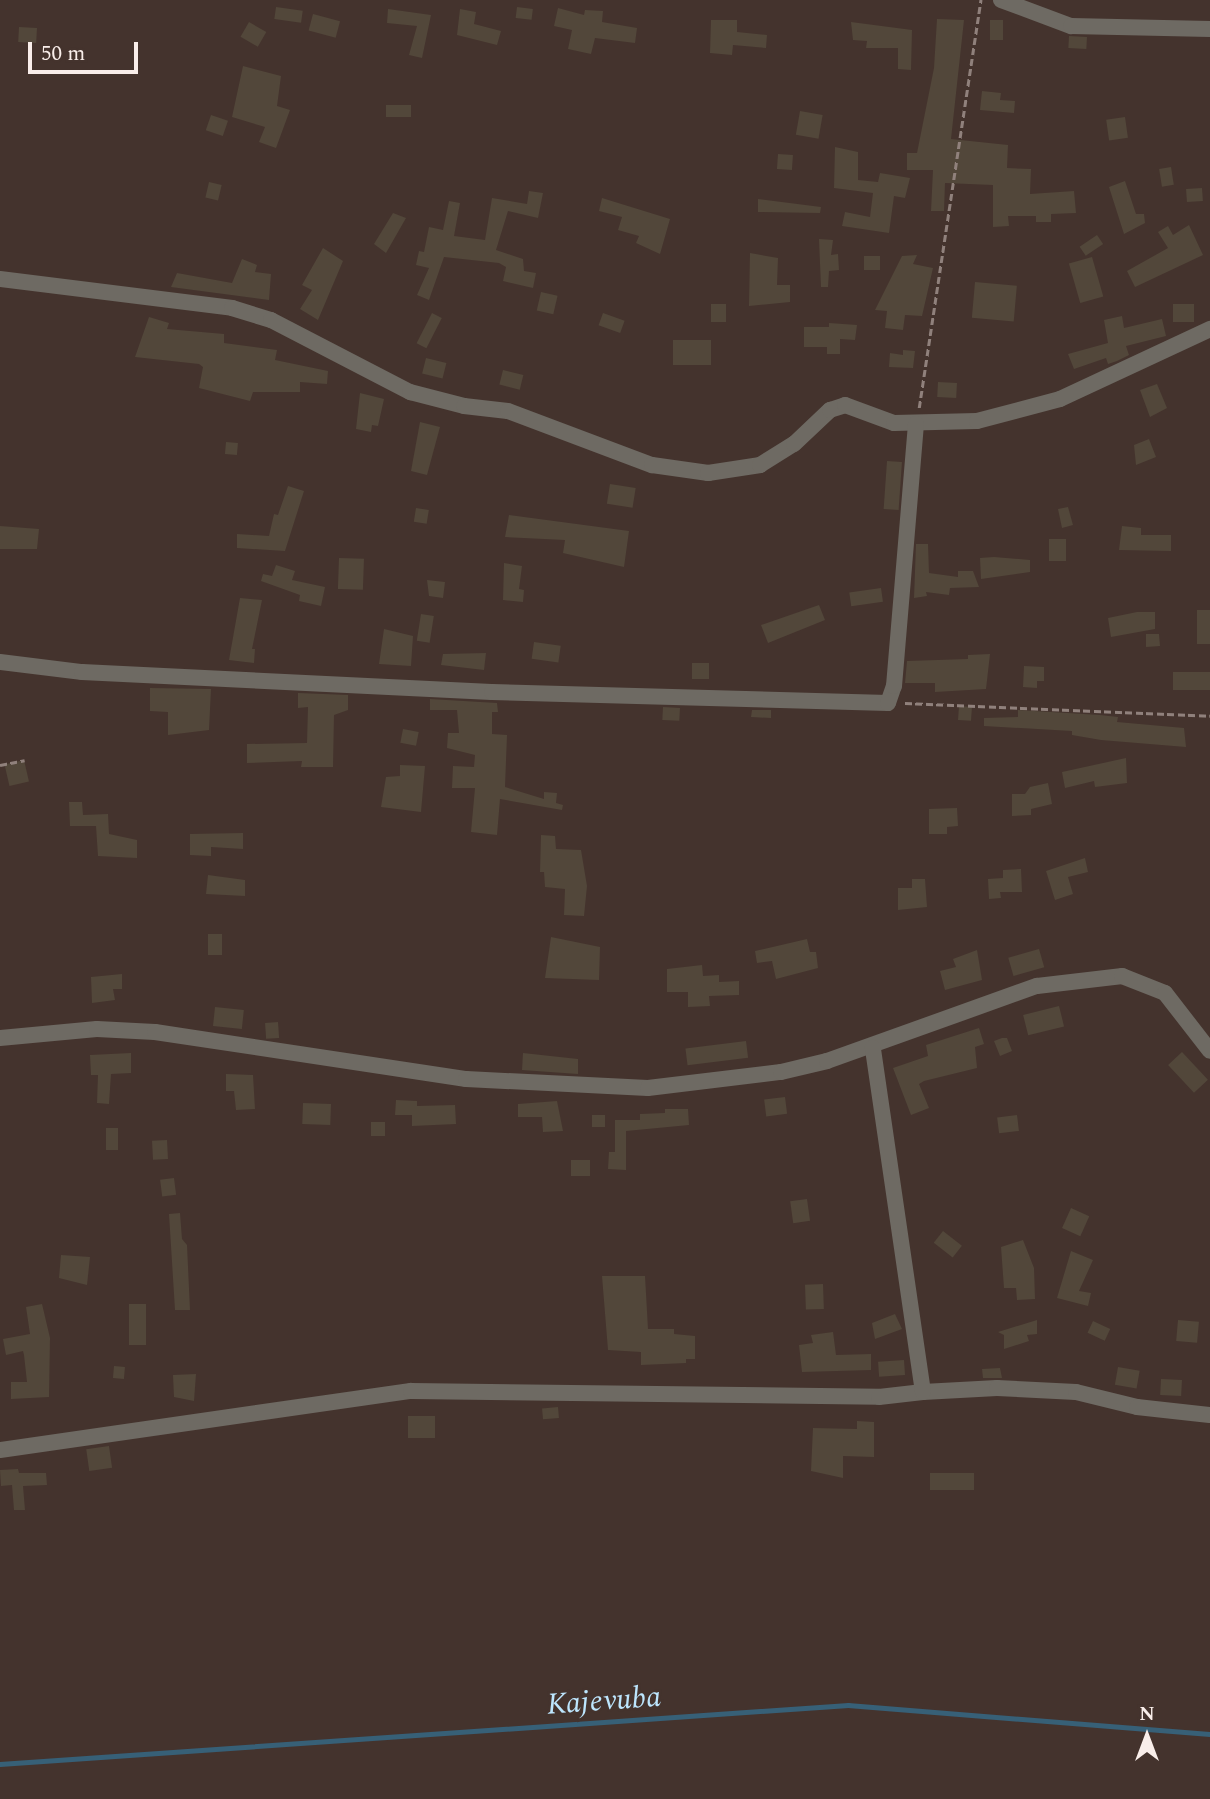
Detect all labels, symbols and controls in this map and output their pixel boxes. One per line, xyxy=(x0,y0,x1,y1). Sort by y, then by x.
scale bar xyxy=(32,28,142,72)
text: 50 m xyxy=(41,38,85,70)
water label: Kajevuba xyxy=(546,1679,662,1723)
text: N xyxy=(1139,1700,1155,1729)
north arrow xyxy=(1112,1701,1182,1771)

